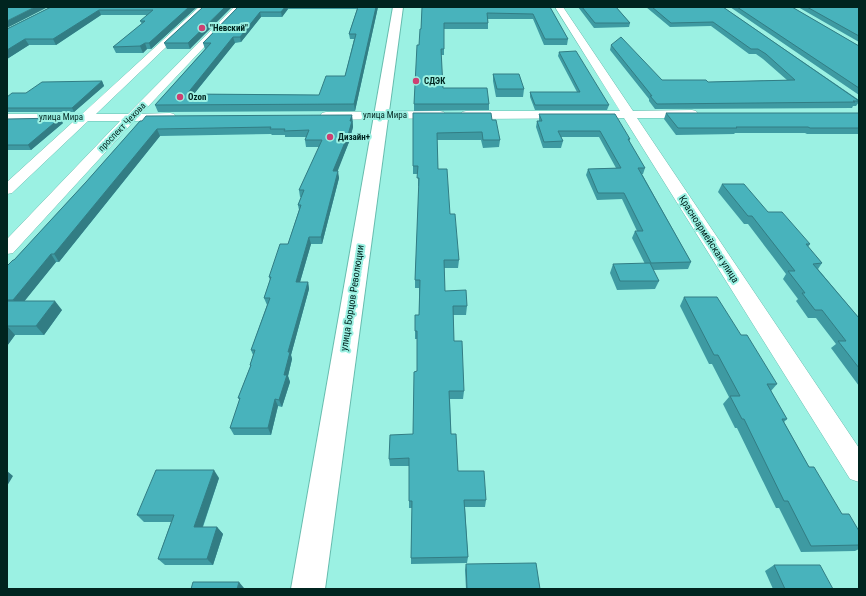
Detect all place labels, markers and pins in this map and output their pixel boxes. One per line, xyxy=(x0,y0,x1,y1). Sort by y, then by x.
marker: "Невский" xyxy=(197,23,207,33)
place label: "Невский" xyxy=(210,23,248,33)
marker: СДЭК xyxy=(411,76,421,86)
place label: СДЭК xyxy=(424,76,446,86)
marker: Ozon xyxy=(175,92,185,102)
place label: Ozon xyxy=(188,92,206,102)
marker: Дизайн+ xyxy=(325,132,335,142)
place label: Дизайн+ xyxy=(338,132,370,142)

